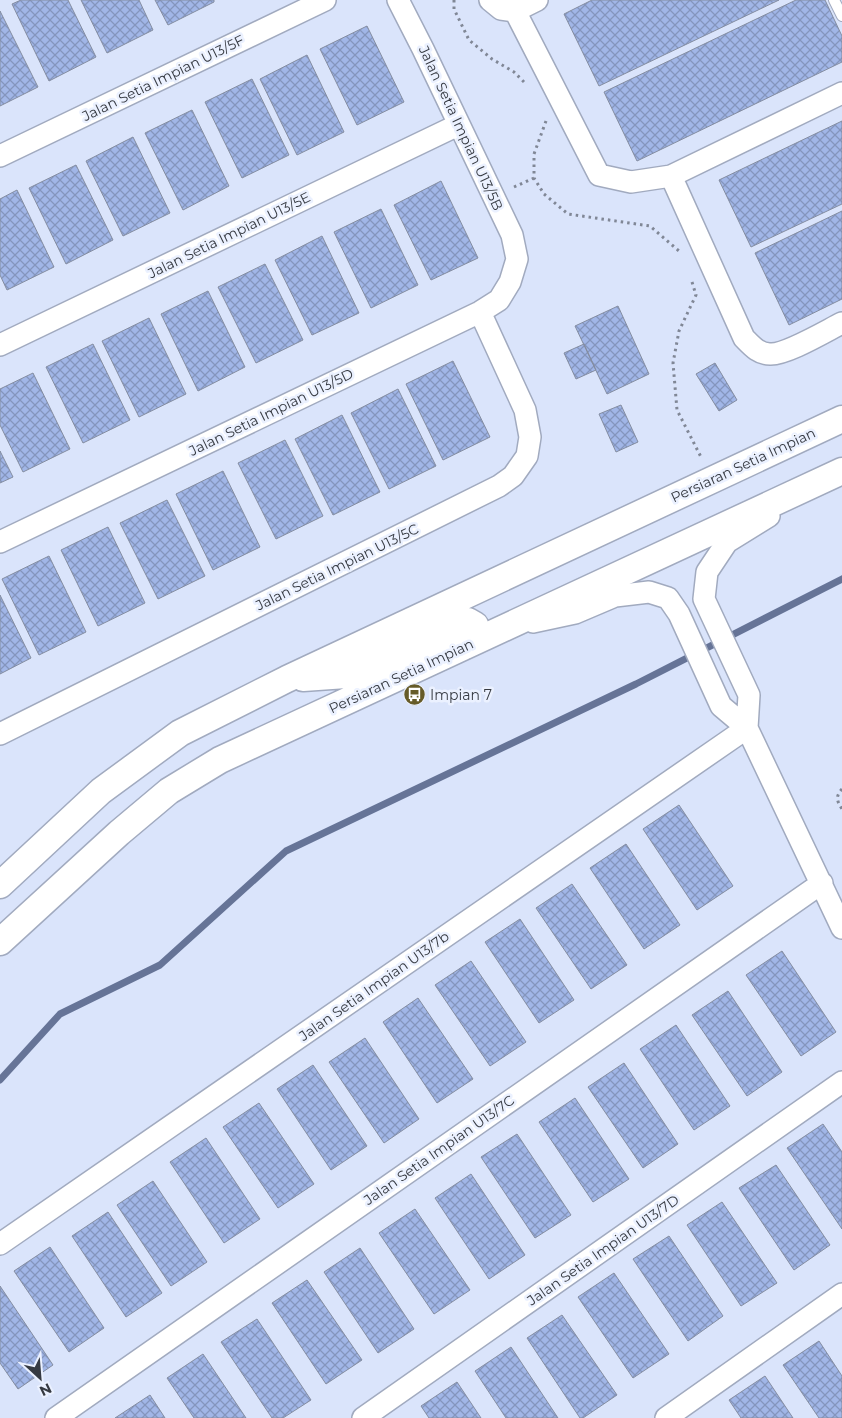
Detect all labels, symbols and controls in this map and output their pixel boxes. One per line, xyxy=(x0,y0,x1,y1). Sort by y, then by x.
street label: Jalan Setia Impian U13/5F xyxy=(78,31,247,126)
street label: Jalan Setia Impian U13/5B xyxy=(414,42,507,213)
street label: Jalan Setia Impian U13/5E xyxy=(144,188,313,283)
street label: Jalan Setia Impian U13/5D xyxy=(185,364,356,460)
street label: Persiaran Setia Impian xyxy=(668,424,818,506)
street label: Jalan Setia Impian U13/5C xyxy=(252,520,422,615)
street label: Persiaran Setia Impian xyxy=(326,635,476,717)
bus stop icon: Impian 7 xyxy=(402,683,426,707)
place label: Impian 7 xyxy=(430,686,492,704)
street label: Jalan Setia Impian U13/7b xyxy=(295,927,453,1045)
street label: Jalan Setia Impian U13/7C xyxy=(360,1091,518,1209)
street label: Jalan Setia Impian U13/7D xyxy=(523,1191,682,1310)
north arrow xyxy=(15,1353,65,1403)
text: N xyxy=(37,1379,55,1400)

